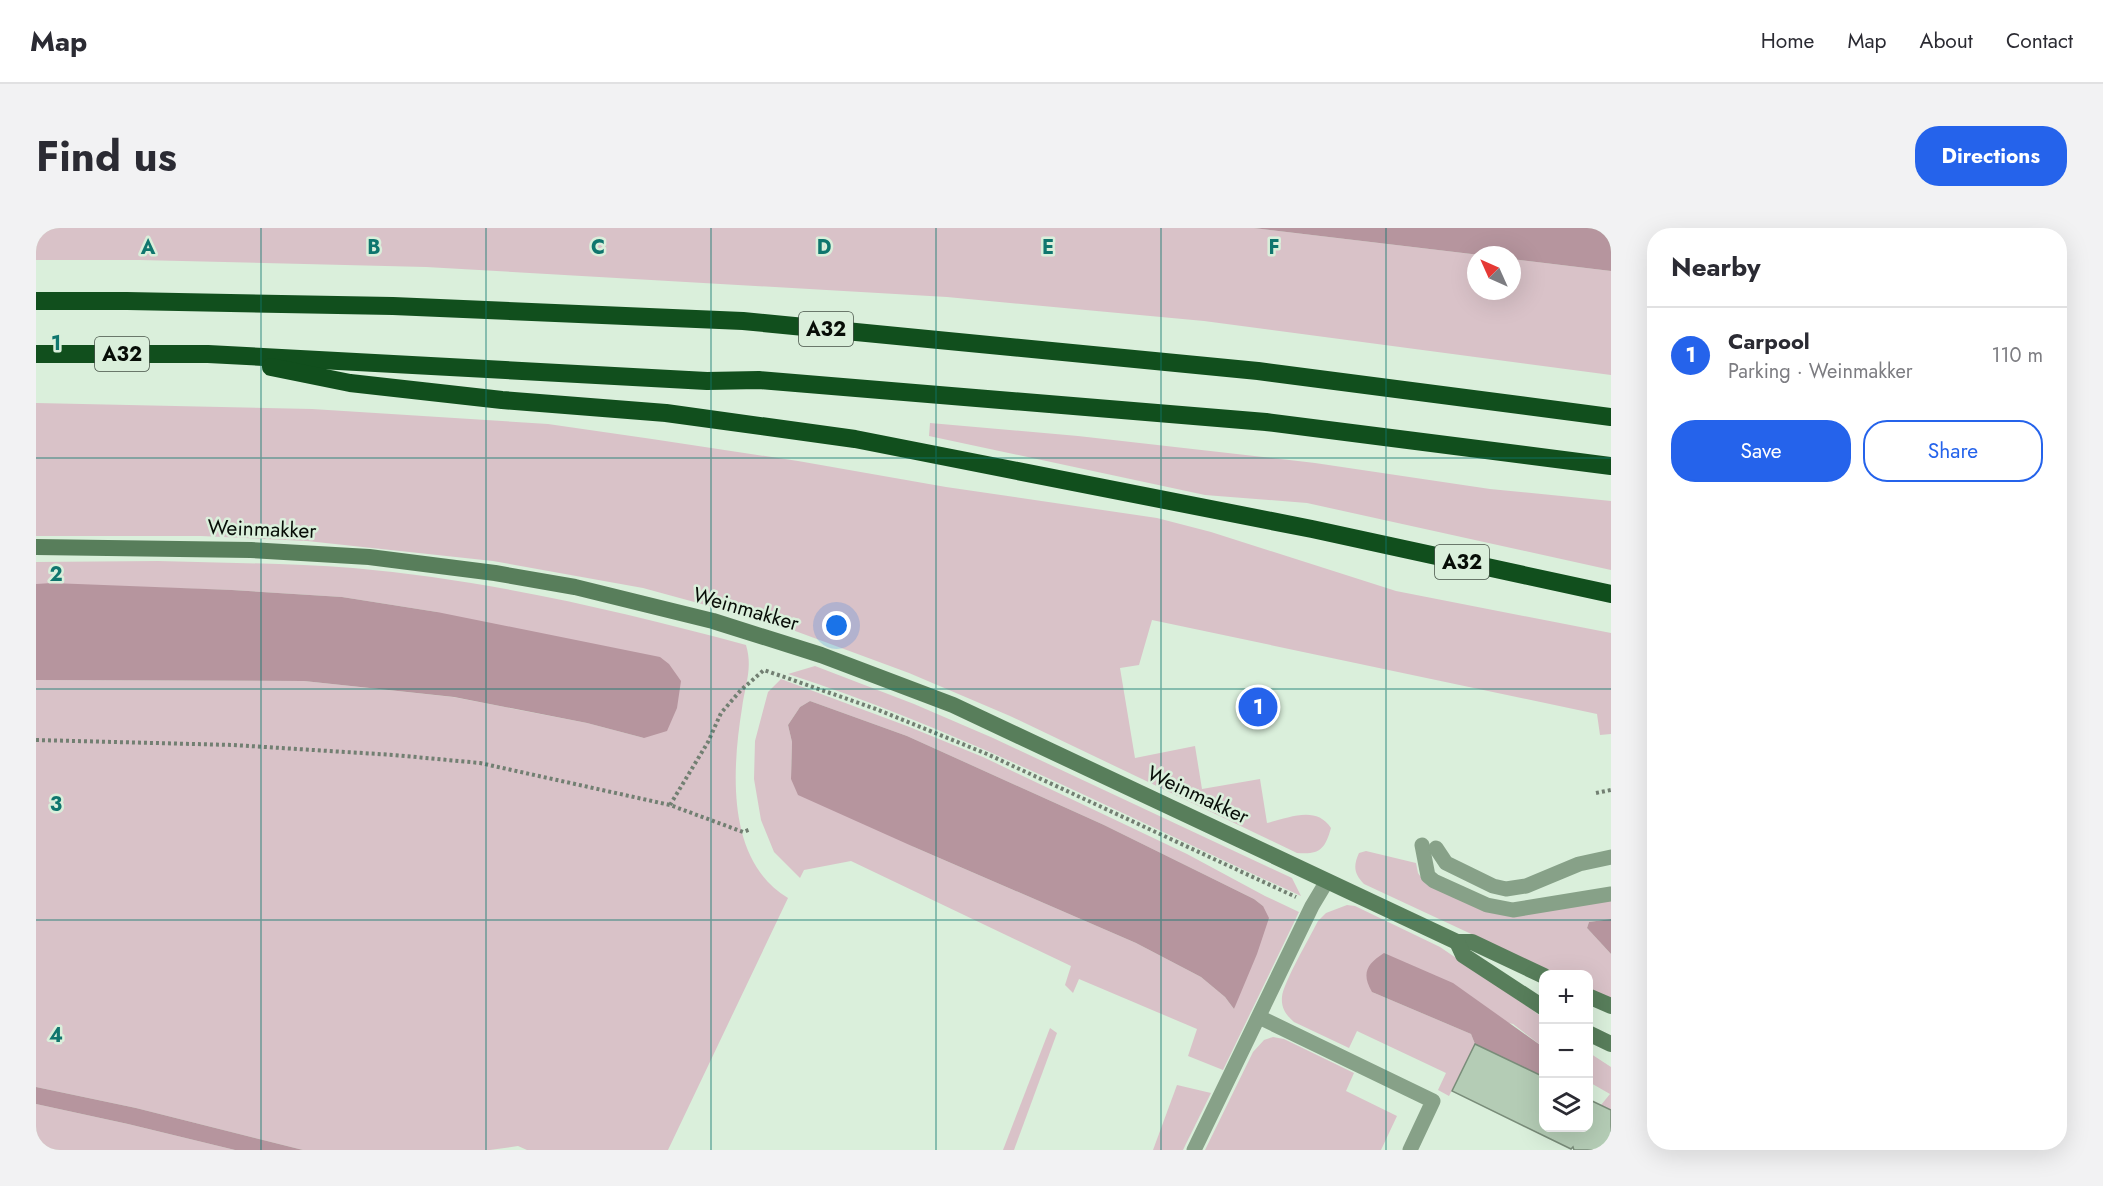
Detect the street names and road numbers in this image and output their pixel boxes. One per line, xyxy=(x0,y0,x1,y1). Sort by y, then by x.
road number: A32 xyxy=(799,312,853,346)
road number: A32 xyxy=(95,337,149,371)
street label: Weinmakker xyxy=(207,512,318,546)
road number: A32 xyxy=(1435,545,1489,579)
street label: Weinmakker xyxy=(689,580,803,639)
street label: Weinmakker xyxy=(1142,758,1254,832)

